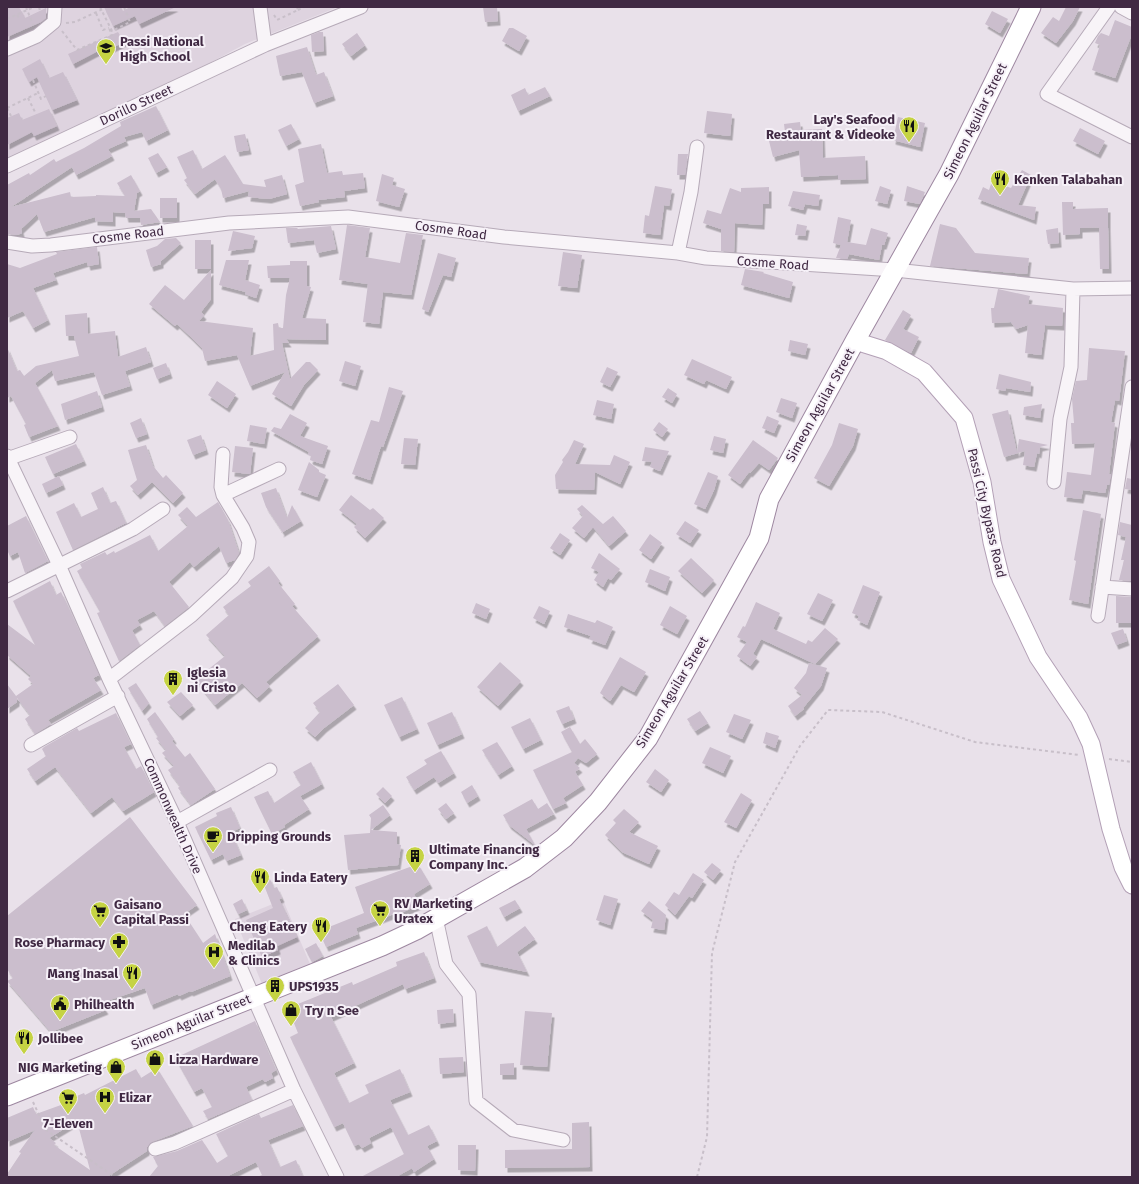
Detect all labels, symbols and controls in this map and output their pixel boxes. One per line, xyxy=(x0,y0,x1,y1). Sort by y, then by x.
place label: Passi National High School xyxy=(120,34,204,64)
school or university icon: Passi National High School xyxy=(95,37,117,65)
street label: Simeon Aguilar Street xyxy=(940,60,1010,182)
street label: Dorillo Street xyxy=(97,81,175,128)
place label: Lay's Seafood Restaurant & Videoke xyxy=(766,112,895,142)
restaurant icon: Lay's Seafood Restaurant & Videoke xyxy=(898,115,920,143)
restaurant icon: Kenken Talabahan xyxy=(989,168,1011,196)
place label: Kenken Talabahan xyxy=(1014,172,1123,187)
street label: Cosme Road xyxy=(414,218,488,242)
street label: Cosme Road xyxy=(91,223,165,247)
street label: Cosme Road xyxy=(736,253,810,273)
street label: Simeon Aguilar Street xyxy=(783,345,858,464)
street label: Passi City Bypass Road xyxy=(965,447,1009,579)
street label: Simeon Aguilar Street xyxy=(633,633,711,751)
place label: Iglesia ni Cristo xyxy=(187,665,237,695)
building icon: Iglesia ni Cristo xyxy=(162,668,184,696)
street label: Commonwealth Drive xyxy=(141,756,205,876)
cafe icon: Dripping Grounds xyxy=(202,825,224,853)
place label: Dripping Grounds xyxy=(227,829,332,844)
place label: Ultimate Financing Company Inc. xyxy=(429,842,540,872)
building icon: Ultimate Financing Company Inc. xyxy=(404,845,426,873)
restaurant icon: Linda Eatery xyxy=(249,866,271,894)
place label: Linda Eatery xyxy=(274,870,348,885)
place label: RV Marketing Uratex xyxy=(394,896,473,926)
place label: Gaisano Capital Passi xyxy=(114,897,189,927)
supermarket icon: RV Marketing Uratex xyxy=(369,899,391,927)
supermarket icon: Gaisano Capital Passi xyxy=(89,900,111,928)
restaurant icon: Cheng Eatery xyxy=(310,915,332,943)
place label: Cheng Eatery xyxy=(230,919,307,934)
pharmacy icon: Rose Pharmacy xyxy=(108,931,130,959)
place label: Rose Pharmacy xyxy=(15,935,105,950)
place label: Medilab & Clinics xyxy=(228,938,280,968)
hospital icon: Medilab & Clinics xyxy=(203,941,225,969)
restaurant icon: Mang Inasal xyxy=(121,962,143,990)
place label: Mang Inasal xyxy=(48,966,118,981)
building icon: UPS1935 xyxy=(264,975,286,1003)
place label: UPS1935 xyxy=(289,979,339,994)
street label: Simeon Aguilar Street xyxy=(129,991,253,1053)
public building icon: Philhealth xyxy=(49,993,71,1021)
place label: Philhealth xyxy=(74,997,135,1012)
shop icon: Try n See xyxy=(280,999,302,1027)
place label: Try n See xyxy=(305,1003,359,1018)
restaurant icon: Jollibee xyxy=(13,1027,35,1055)
place label: Jollibee xyxy=(37,1031,83,1046)
shop icon: Lizza Hardware xyxy=(144,1048,166,1076)
place label: Lizza Hardware xyxy=(169,1052,258,1067)
shop icon: NIG Marketing xyxy=(105,1056,127,1084)
place label: NIG Marketing xyxy=(18,1060,103,1075)
hospital icon: Elizar xyxy=(94,1086,116,1114)
supermarket icon: 7-Eleven xyxy=(57,1087,79,1115)
place label: Elizar xyxy=(119,1090,152,1105)
place label: 7-Eleven xyxy=(43,1116,93,1131)

